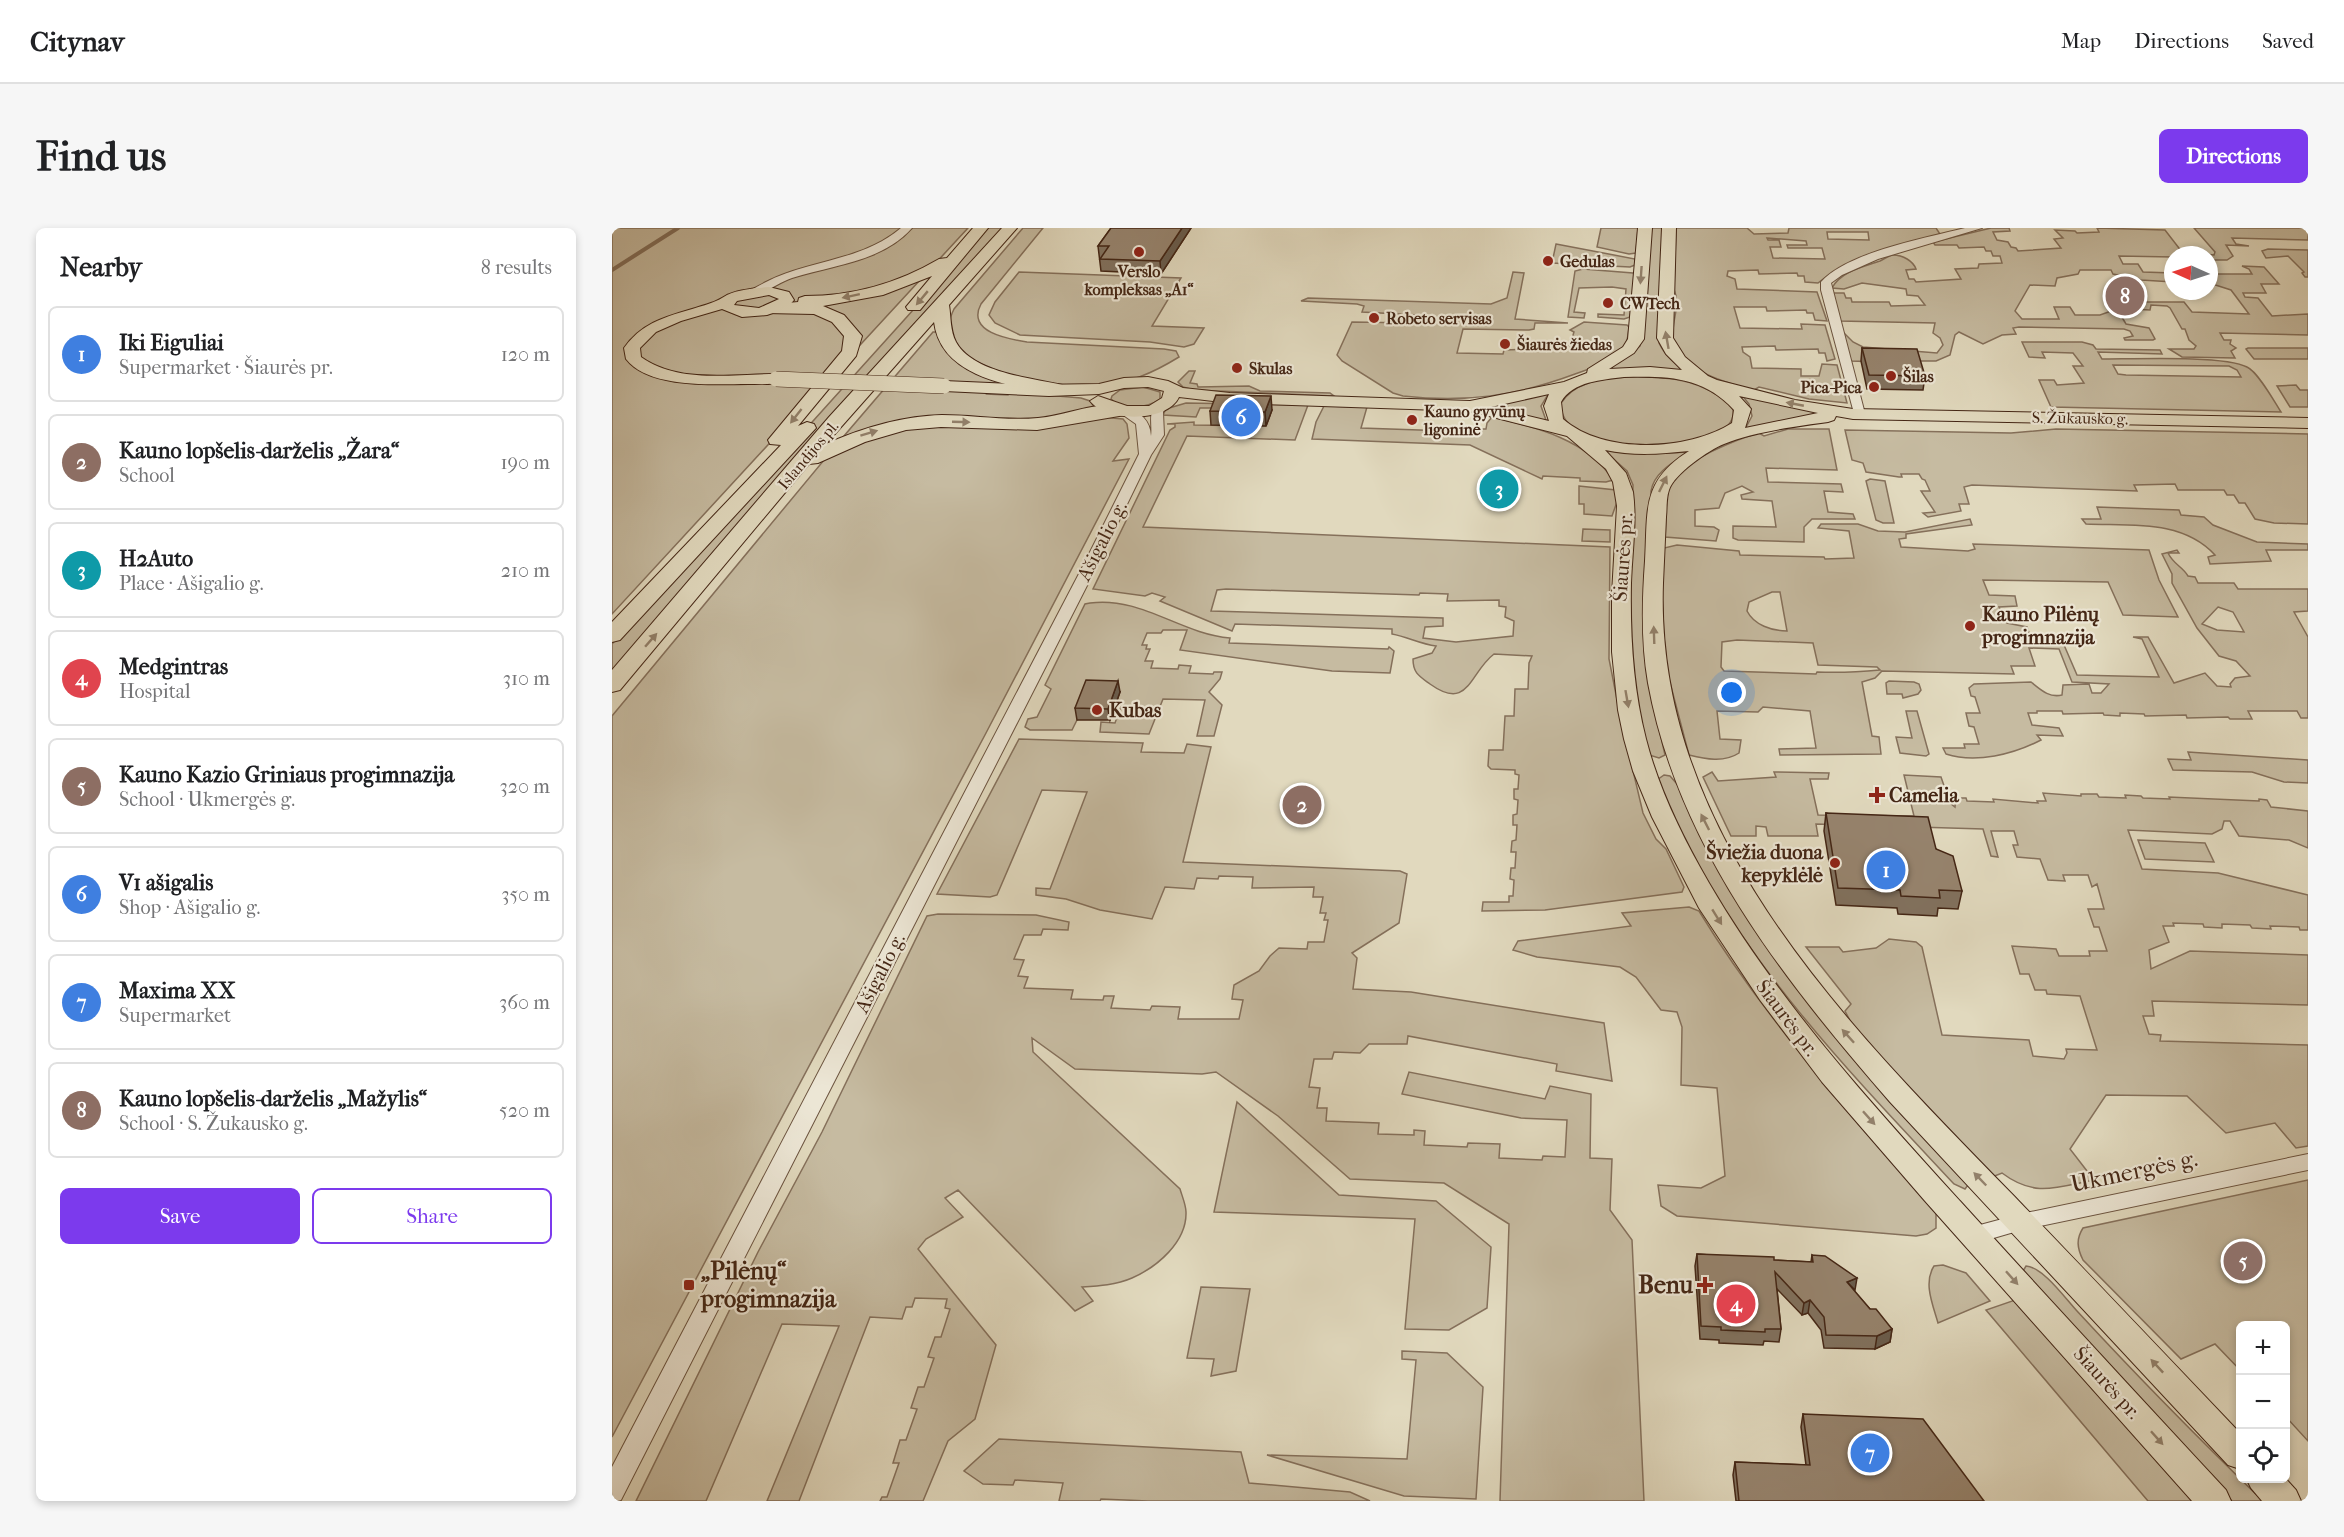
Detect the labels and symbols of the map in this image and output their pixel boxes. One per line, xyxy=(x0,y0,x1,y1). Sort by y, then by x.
marker: Verslo kompleksas „A1“ xyxy=(1132,245,1146,259)
north arrow xyxy=(2164,246,2218,300)
place label: Gedulas xyxy=(1560,252,1615,271)
marker: Gedulas xyxy=(1541,254,1555,268)
place label: Verslo kompleksas „A1“ xyxy=(1083,262,1194,300)
one-way arrow xyxy=(1637,265,1646,284)
pin: 8 xyxy=(2106,274,2144,318)
one-way arrow xyxy=(916,291,928,306)
one-way arrow xyxy=(841,292,860,301)
place label: CWTech xyxy=(1620,294,1681,313)
marker: CWTech xyxy=(1601,296,1615,310)
place label: Robeto servisas xyxy=(1386,309,1492,328)
marker: Robeto servisas xyxy=(1367,311,1381,325)
one-way arrow xyxy=(1662,330,1671,349)
place label: Šiaurės žiedas xyxy=(1517,334,1612,354)
marker: Šiaurės žiedas xyxy=(1498,337,1512,351)
place label: Skulas xyxy=(1249,359,1292,378)
marker: Skulas xyxy=(1230,361,1244,375)
place label: Šilas xyxy=(1903,366,1934,386)
marker: Šilas xyxy=(1884,369,1898,383)
place label: Pica-Pica xyxy=(1800,378,1863,397)
marker: Pica-Pica xyxy=(1867,380,1881,394)
pin: 6 xyxy=(1222,394,1260,440)
one-way arrow xyxy=(1785,400,1804,409)
place label: Kauno gyvūnų ligoninė xyxy=(1423,402,1526,440)
street label: S. Žukausko g. xyxy=(2032,407,2128,428)
one-way arrow xyxy=(789,408,802,424)
marker: Kauno gyvūnų ligoninė xyxy=(1405,413,1419,427)
street label: Islandijos pl. xyxy=(774,417,842,493)
one-way arrow xyxy=(951,417,970,427)
one-way arrow xyxy=(860,428,878,437)
pin: 3 xyxy=(1480,466,1518,512)
one-way arrow xyxy=(1659,475,1668,492)
street label: Ašigalio g. xyxy=(1072,497,1132,586)
street label: Šiaurės pr. xyxy=(1607,512,1638,602)
place label: Kauno Pilėnų progimnazija xyxy=(1981,603,2100,649)
marker: Kauno Pilėnų progimnazija xyxy=(1963,619,1977,633)
one-way arrow xyxy=(1649,626,1658,645)
one-way arrow xyxy=(644,633,657,648)
your location xyxy=(1717,678,1746,707)
one-way arrow xyxy=(1622,690,1631,709)
place label: Kubas xyxy=(1109,699,1162,722)
marker: Kubas xyxy=(1090,703,1104,717)
pin: 2 xyxy=(1282,782,1322,828)
place label: Camelia xyxy=(1889,784,1960,807)
marker: Camelia xyxy=(1870,788,1884,802)
one-way arrow xyxy=(1700,813,1710,830)
place label: Šviežia duona kepyklėlė xyxy=(1706,839,1824,887)
pin: 1 xyxy=(1866,848,1906,892)
marker: Šviežia duona kepyklėlė xyxy=(1828,856,1842,870)
one-way arrow xyxy=(1711,909,1722,925)
street label: Ašigalio g. xyxy=(850,929,910,1018)
street label: Šiaurės pr. xyxy=(1751,975,1824,1061)
one-way arrow xyxy=(1842,1029,1855,1044)
one-way arrow xyxy=(1862,1111,1876,1126)
street label: Ukmergės g. xyxy=(2068,1144,2200,1198)
one-way arrow xyxy=(1974,1173,1988,1187)
pin: 5 xyxy=(2224,1238,2262,1284)
place label: „Pilėnų“ progimnazija xyxy=(700,1257,837,1313)
place label: Benu xyxy=(1638,1271,1693,1299)
one-way arrow xyxy=(2005,1271,2019,1286)
marker: „Pilėnų“ progimnazija xyxy=(682,1278,696,1292)
marker: Benu xyxy=(1698,1278,1712,1292)
pin: 4 xyxy=(1716,1282,1756,1326)
street label: Šiaurės pr. xyxy=(2069,1342,2146,1424)
one-way arrow xyxy=(2150,1359,2164,1374)
pin: 7 xyxy=(1850,1430,1890,1476)
one-way arrow xyxy=(2150,1430,2163,1445)

